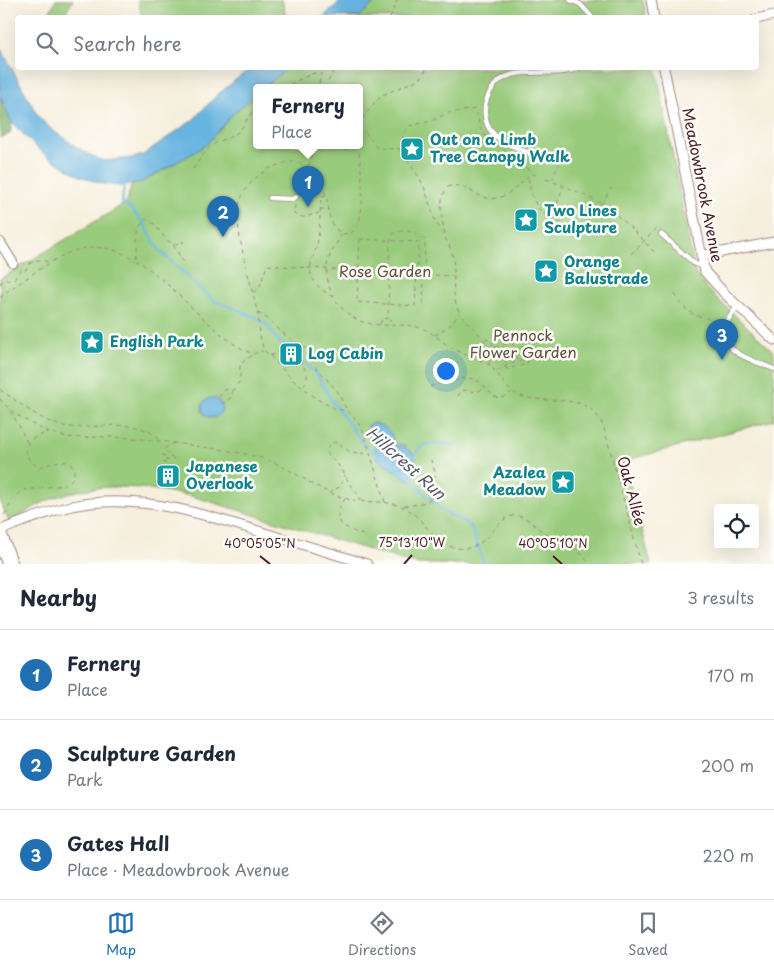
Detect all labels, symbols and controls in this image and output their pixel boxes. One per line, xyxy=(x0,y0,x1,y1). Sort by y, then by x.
search box xyxy=(15,15,759,70)
icon: search xyxy=(33,29,61,57)
text: Search here xyxy=(73,29,182,57)
popup xyxy=(253,84,363,149)
text: Fernery xyxy=(271,91,345,119)
street label: Meadowbrook Avenue xyxy=(677,106,730,264)
text: Place xyxy=(271,119,312,143)
place label: Out on a Limb Tree Canopy Walk xyxy=(430,127,570,167)
place icon: Out on a Limb Tree Canopy Walk xyxy=(399,136,425,162)
pin: 1 xyxy=(292,166,324,207)
pin: 2 xyxy=(207,196,239,237)
place label: Two Lines Sculpture xyxy=(544,198,617,238)
place icon: Two Lines Sculpture xyxy=(513,207,539,233)
place label: Orange Balustrade xyxy=(564,249,648,289)
place icon: Orange Balustrade xyxy=(533,258,559,284)
park label: Rose Garden xyxy=(339,259,431,282)
pin: 3 xyxy=(706,319,738,360)
park label: Pennock Flower Garden xyxy=(469,323,577,363)
place icon: English Park xyxy=(79,329,105,355)
place label: English Park xyxy=(110,329,204,352)
building icon: Log Cabin xyxy=(278,341,304,367)
place label: Log Cabin xyxy=(308,341,384,364)
your location xyxy=(433,358,459,384)
water label: Hillcrest Run xyxy=(362,420,453,505)
street label: Oak Allée xyxy=(612,453,653,528)
place label: Japanese Overlook xyxy=(186,454,258,494)
place label: Azalea Meadow xyxy=(483,460,546,500)
building icon: Japanese Overlook xyxy=(155,463,181,489)
place icon: Azalea Meadow xyxy=(550,469,576,495)
map controls xyxy=(714,504,759,549)
button: locate xyxy=(714,504,759,549)
text: 75°13'10"W xyxy=(379,533,446,551)
text: 40°05'05"N xyxy=(224,534,296,552)
text: 40°05'10"N xyxy=(518,534,588,552)
text: Nearby xyxy=(20,581,97,613)
text: 3 results xyxy=(687,585,754,609)
text: Fernery xyxy=(67,649,141,677)
text: 1 xyxy=(32,663,40,687)
text: 170 m xyxy=(708,663,754,687)
text: Place xyxy=(67,677,108,701)
text: Sculpture Garden xyxy=(67,739,236,767)
text: 2 xyxy=(30,753,42,777)
text: 200 m xyxy=(701,753,754,777)
text: Park xyxy=(67,767,103,791)
text: Gates Hall xyxy=(67,829,169,857)
text: 3 xyxy=(31,843,41,867)
text: 220 m xyxy=(703,843,754,867)
text: Place · Meadowbrook Avenue xyxy=(67,857,290,881)
tab: Map xyxy=(106,909,136,960)
tab: Directions xyxy=(348,909,416,960)
tab: Saved xyxy=(628,909,668,960)

